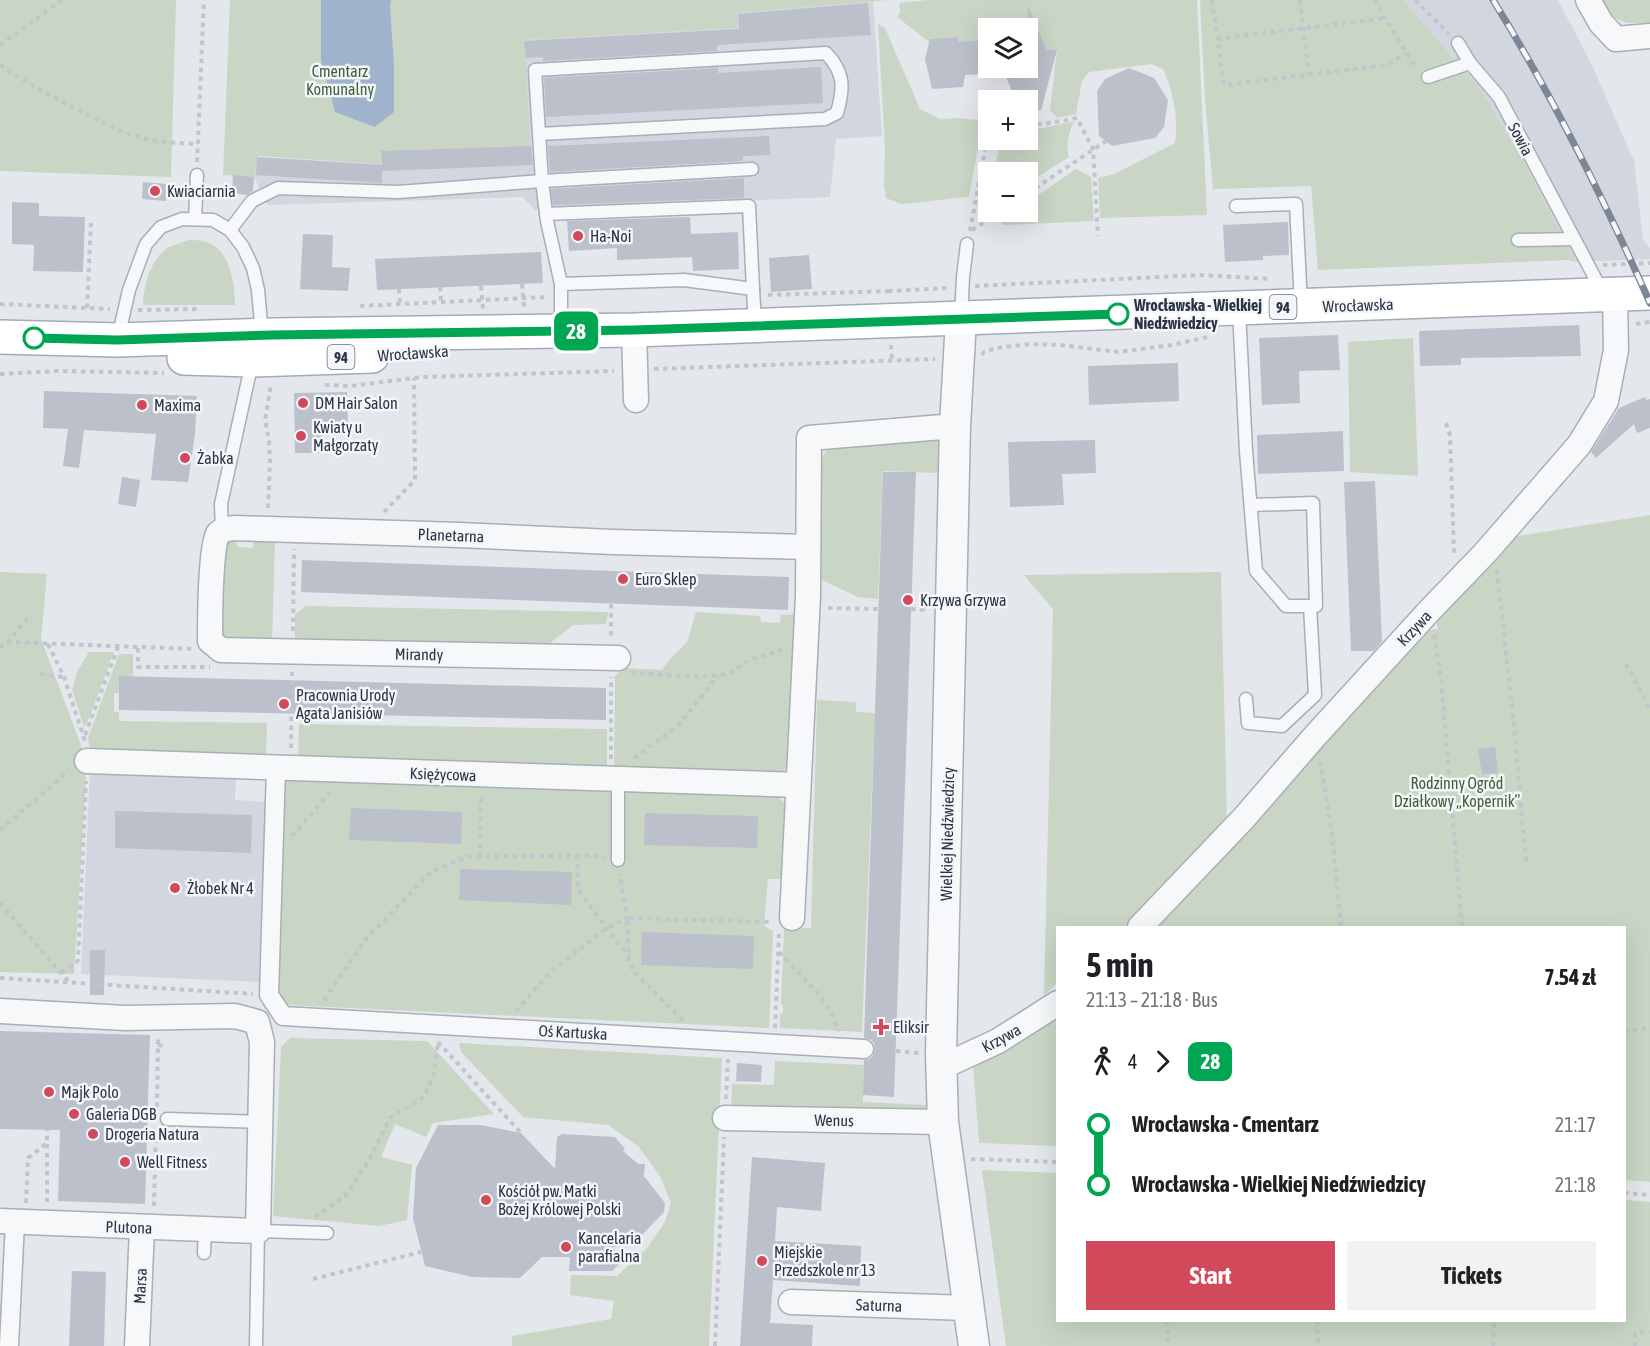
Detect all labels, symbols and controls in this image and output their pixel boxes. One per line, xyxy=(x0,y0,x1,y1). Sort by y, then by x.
map controls xyxy=(978,18,1038,222)
button: layers xyxy=(978,18,1038,78)
park label: Cmentarz Komunalny xyxy=(306,62,374,99)
button: + xyxy=(978,90,1038,150)
street label: Sowia xyxy=(1505,119,1537,159)
button: − xyxy=(978,162,1038,222)
place label: Kwiaciarnia xyxy=(167,182,236,200)
marker: Kwiaciarnia xyxy=(148,184,162,198)
place label: Ha-Noi xyxy=(590,227,631,245)
marker: Ha-Noi xyxy=(571,229,585,243)
road number: 94 xyxy=(1270,295,1296,319)
street label: Wrocławska xyxy=(1322,295,1394,315)
place label: Wrocławska - Wielkiej Niedźwiedzicy xyxy=(1133,296,1262,332)
marker: Wrocławska - Wielkiej Niedźwiedzicy xyxy=(1107,303,1129,325)
line badge: 28 xyxy=(549,312,603,350)
text: 28 xyxy=(566,319,586,343)
unlabelled marker xyxy=(23,327,45,349)
street label: Wrocławska xyxy=(377,342,449,364)
road number: 94 xyxy=(328,345,354,369)
place label: DM Hair Salon xyxy=(315,394,398,412)
place label: Maxima xyxy=(154,396,201,414)
marker: DM Hair Salon xyxy=(296,396,310,410)
marker: Maxima xyxy=(135,398,149,412)
place label: Kwiaty u Małgorzaty xyxy=(313,418,379,455)
marker: Kwiaty u Małgorzaty xyxy=(294,429,308,443)
place label: Żabka xyxy=(197,449,234,467)
marker: Żabka xyxy=(178,451,192,465)
street label: Planetarna xyxy=(417,525,485,545)
place label: Euro Sklep xyxy=(635,570,697,589)
marker: Euro Sklep xyxy=(616,572,630,586)
place label: Krzywa Grzywa xyxy=(920,591,1006,610)
marker: Krzywa Grzywa xyxy=(901,593,915,607)
street label: Krzywa xyxy=(1393,607,1436,650)
street label: Mirandy xyxy=(395,645,444,664)
place label: Pracownia Urody Agata Janisiów xyxy=(296,686,396,723)
marker: Pracownia Urody Agata Janisiów xyxy=(277,697,291,711)
street label: Księżycowa xyxy=(409,764,477,785)
street label: Wielkiej Niedźwiedzicy xyxy=(937,767,958,901)
park label: Rodzinny Ogród Działkowy „Kopernik” xyxy=(1394,774,1520,811)
place label: Żłobek Nr 4 xyxy=(187,879,254,897)
marker: Żłobek Nr 4 xyxy=(168,881,182,895)
text: 5 min xyxy=(1086,946,1153,984)
text: 7.54 zł xyxy=(1544,964,1596,990)
text: 21:13 – 21:18 · Bus xyxy=(1086,988,1218,1011)
place label: Eliksir xyxy=(893,1018,929,1036)
marker: Eliksir xyxy=(874,1020,888,1034)
street label: Krzywa xyxy=(978,1020,1024,1057)
street label: Oś Kartuska xyxy=(538,1021,608,1043)
icon: walk xyxy=(1086,1045,1119,1078)
icon: forward xyxy=(1146,1045,1179,1078)
text: 28 xyxy=(1200,1049,1220,1073)
text: 4 xyxy=(1128,1050,1137,1073)
place label: Majk Polo xyxy=(61,1083,119,1102)
marker: Majk Polo xyxy=(42,1085,56,1099)
place label: Galeria DGB xyxy=(86,1105,157,1123)
marker: Galeria DGB xyxy=(67,1107,81,1121)
street label: Wenus xyxy=(814,1111,854,1129)
text: Wrocławska - Cmentarz xyxy=(1132,1111,1319,1137)
text: 21:17 xyxy=(1555,1113,1596,1136)
place label: Drogeria Natura xyxy=(105,1125,199,1144)
marker: Drogeria Natura xyxy=(86,1127,100,1141)
place label: Well Fitness xyxy=(137,1153,207,1171)
marker: Well Fitness xyxy=(118,1155,132,1169)
text: Wrocławska - Wielkiej Niedźwiedzicy xyxy=(1132,1171,1426,1197)
text: 21:18 xyxy=(1555,1173,1596,1196)
place label: Kościół pw. Matki Bożej Królowej Polski xyxy=(498,1182,621,1219)
marker: Kościół pw. Matki Bożej Królowej Polski xyxy=(479,1193,493,1207)
street label: Plutona xyxy=(105,1217,153,1237)
place label: Kancelaria parafialna xyxy=(578,1229,641,1266)
marker: Kancelaria parafialna xyxy=(559,1240,573,1254)
button: Start xyxy=(1086,1241,1335,1310)
button: Tickets xyxy=(1347,1241,1596,1310)
place label: Miejskie Przedszkole nr 13 xyxy=(774,1243,876,1279)
marker: Miejskie Przedszkole nr 13 xyxy=(755,1254,769,1268)
street label: Marsa xyxy=(130,1268,150,1304)
street label: Saturna xyxy=(855,1295,903,1315)

